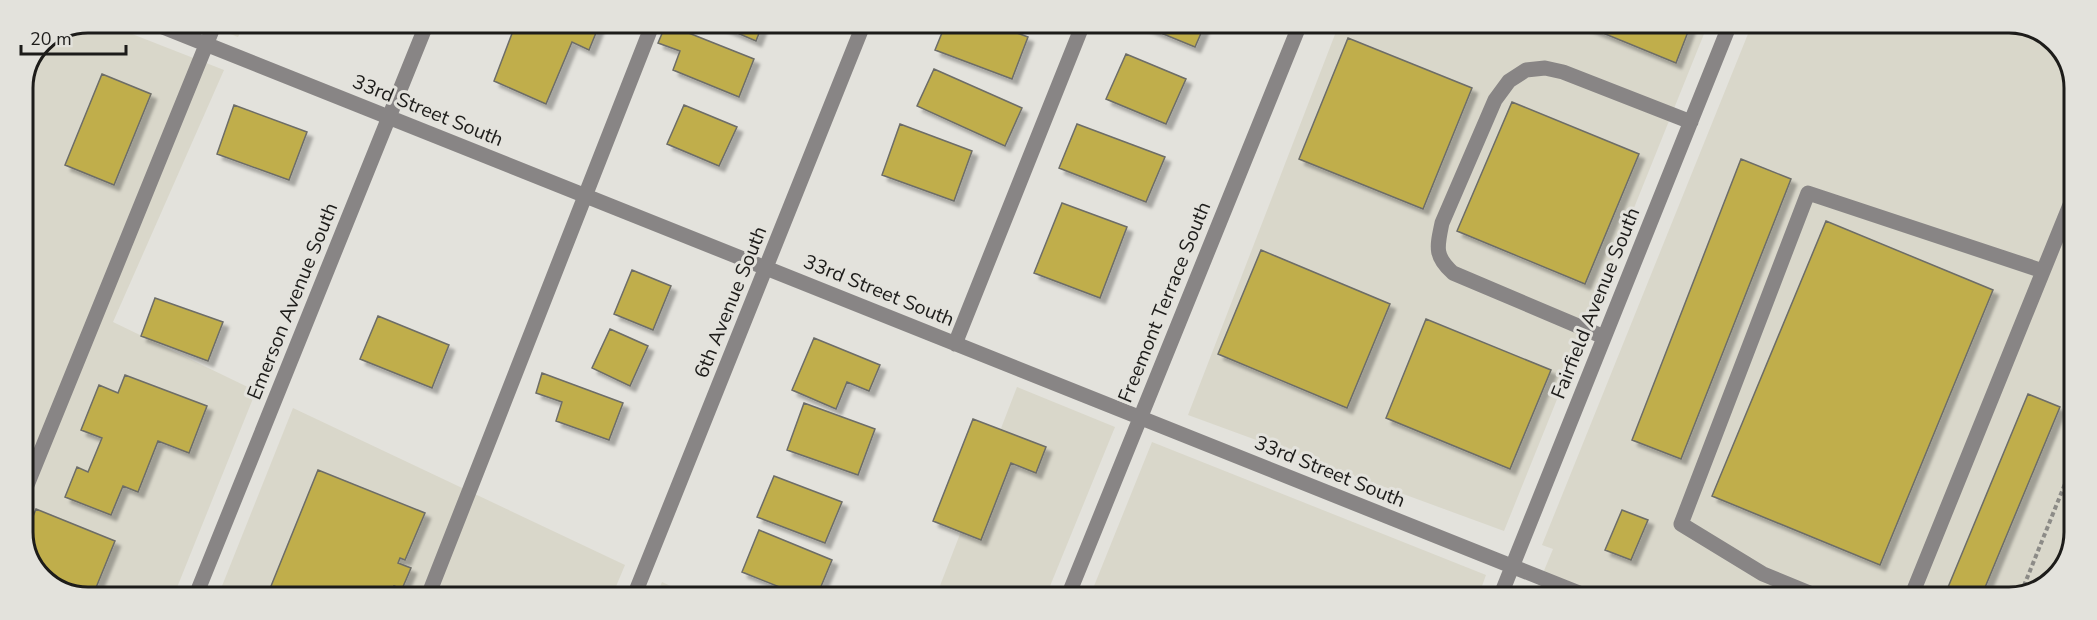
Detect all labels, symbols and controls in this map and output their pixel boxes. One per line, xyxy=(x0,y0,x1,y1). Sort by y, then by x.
scale bar xyxy=(21,18,126,56)
text: 20 m xyxy=(30,27,72,51)
street label: 33rd Street South xyxy=(348,68,507,153)
street label: Freemont Terrace South xyxy=(1112,198,1217,407)
street label: Emerson Avenue South xyxy=(241,199,344,404)
street label: Fairfield Avenue South xyxy=(1545,203,1646,403)
street label: 6th Avenue South xyxy=(688,222,773,382)
street label: 33rd Street South xyxy=(799,248,958,333)
street label: 33rd Street South xyxy=(1250,429,1409,514)

